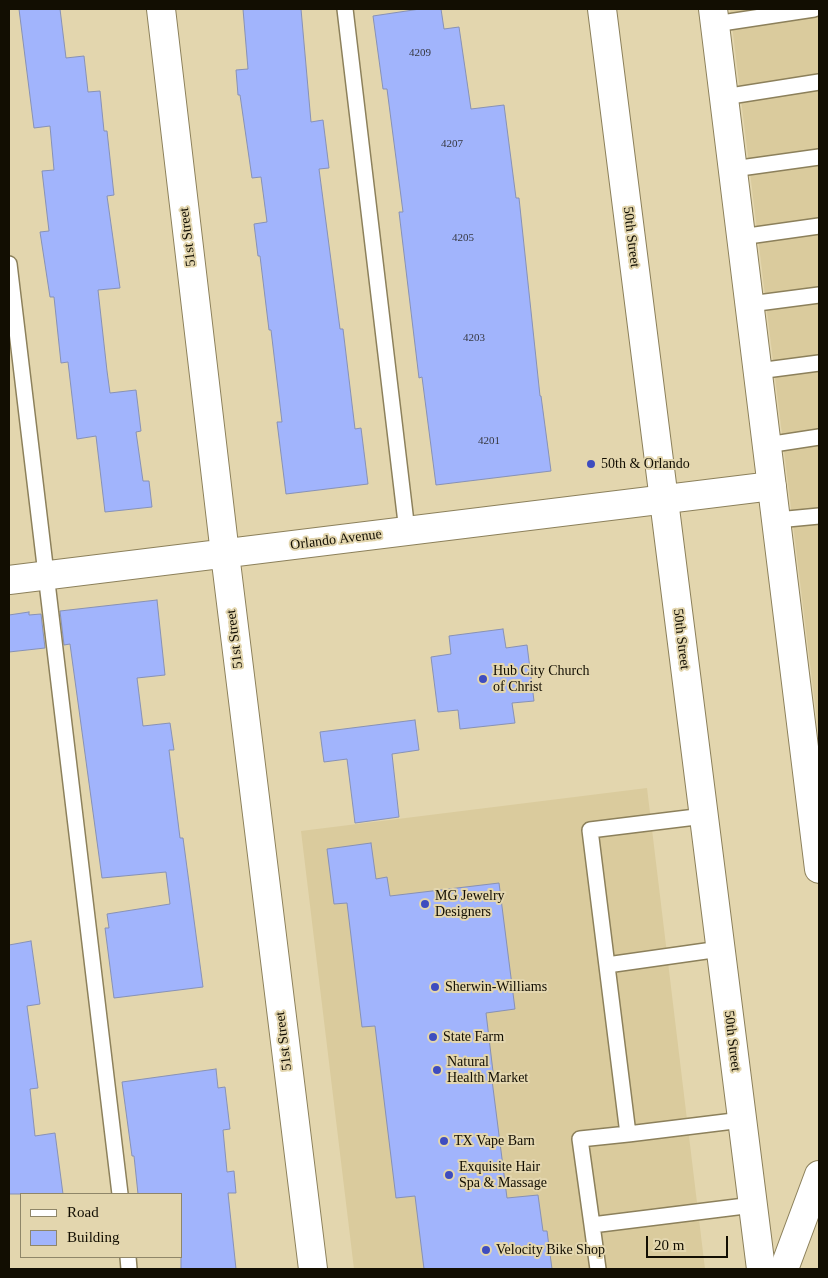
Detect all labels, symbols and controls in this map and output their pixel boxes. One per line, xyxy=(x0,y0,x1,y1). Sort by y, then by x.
house number: 4209 xyxy=(409,46,431,60)
house number: 4207 xyxy=(441,137,463,151)
street label: 51st Street xyxy=(176,206,200,268)
street label: 50th Street xyxy=(619,206,643,268)
house number: 4205 xyxy=(452,231,474,245)
house number: 4203 xyxy=(463,331,485,345)
house number: 4201 xyxy=(478,434,500,448)
place label: 50th & Orlando xyxy=(601,456,690,472)
marker: 50th & Orlando xyxy=(585,458,597,470)
street label: Orlando Avenue xyxy=(289,526,383,554)
street label: 51st Street xyxy=(223,608,247,670)
street label: 50th Street xyxy=(669,608,693,670)
place label: Hub City Church of Christ xyxy=(493,663,589,696)
marker: Hub City Church of Christ xyxy=(477,673,489,685)
place label: MG Jewelry Designers xyxy=(435,888,505,920)
marker: MG Jewelry Designers xyxy=(419,898,431,910)
place label: Sherwin-Williams xyxy=(445,979,547,995)
marker: Sherwin-Williams xyxy=(429,981,441,993)
street label: 51st Street xyxy=(272,1010,296,1072)
street label: 50th Street xyxy=(720,1010,744,1072)
place label: State Farm xyxy=(443,1029,504,1045)
marker: State Farm xyxy=(427,1031,439,1043)
place label: Natural Health Market xyxy=(447,1054,528,1086)
marker: Natural Health Market xyxy=(431,1064,443,1076)
place label: TX Vape Barn xyxy=(454,1133,535,1149)
marker: TX Vape Barn xyxy=(438,1135,450,1147)
place label: Exquisite Hair Spa & Massage xyxy=(459,1159,547,1192)
marker: Exquisite Hair Spa & Massage xyxy=(443,1169,455,1181)
legend xyxy=(20,1193,182,1258)
text: Road xyxy=(67,1204,99,1220)
scale bar xyxy=(648,1226,730,1258)
text: Building xyxy=(67,1229,120,1245)
text: 20 m xyxy=(654,1237,684,1253)
place label: Velocity Bike Shop xyxy=(496,1242,605,1258)
marker: Velocity Bike Shop xyxy=(480,1244,492,1256)

